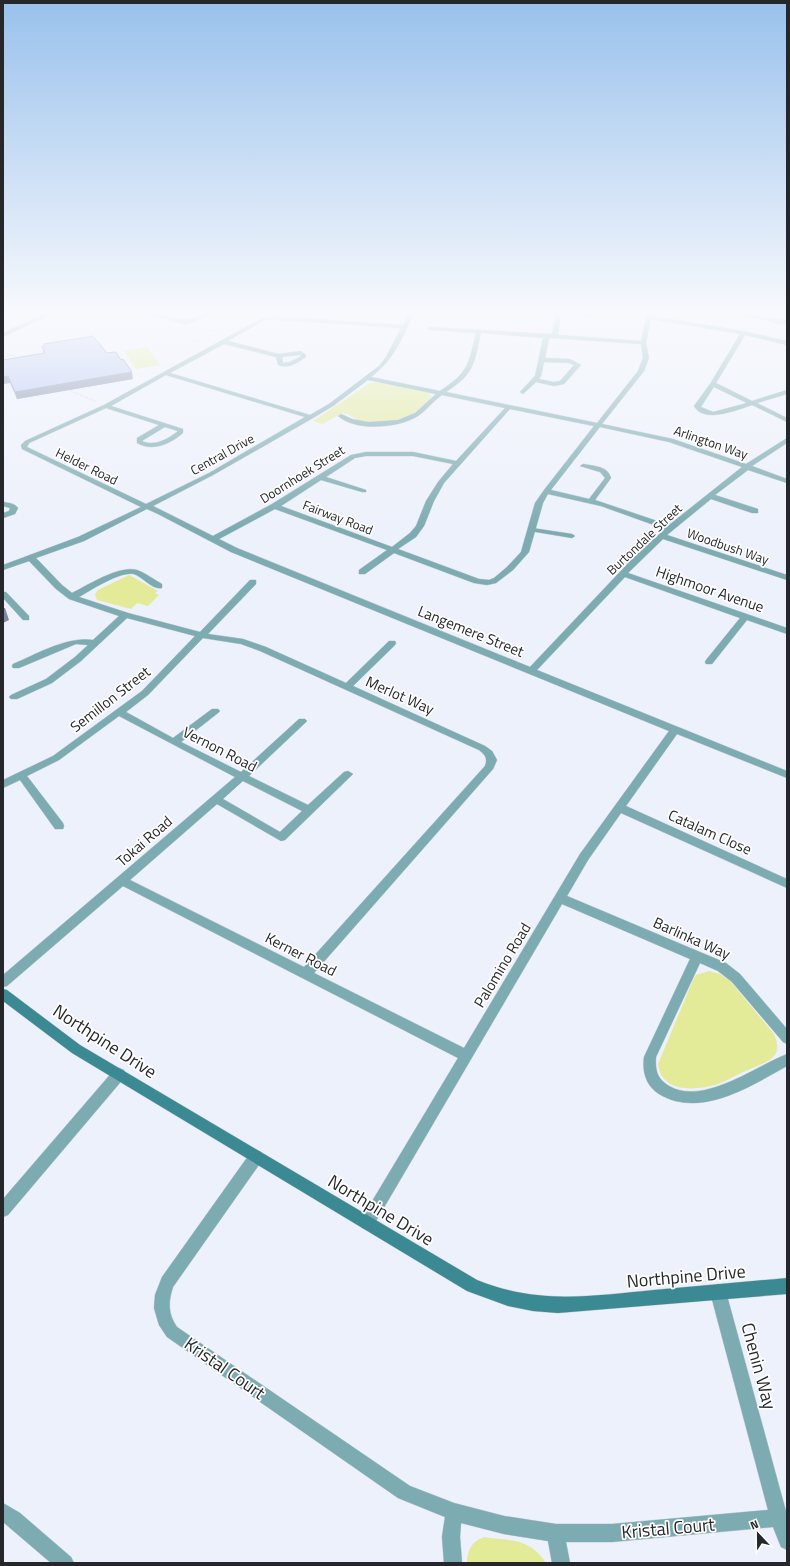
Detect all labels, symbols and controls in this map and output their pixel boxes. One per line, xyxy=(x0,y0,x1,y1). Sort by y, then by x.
street label: Arlington Way xyxy=(671,420,751,464)
street label: Central Drive xyxy=(186,428,258,480)
street label: Doornhoek Street xyxy=(256,440,349,508)
street label: Helder Road xyxy=(52,442,122,490)
street label: Fairway Road xyxy=(300,494,376,540)
street label: Burtondale Street xyxy=(602,498,687,579)
street label: Woodbush Way xyxy=(684,523,772,569)
street label: Highmoor Avenue xyxy=(653,560,767,618)
street label: Langemere Street xyxy=(414,599,528,663)
street label: Semillon Street xyxy=(65,660,156,738)
street label: Merlot Way xyxy=(362,670,438,720)
street label: Vernon Road xyxy=(179,720,261,778)
street label: Catalam Close xyxy=(664,803,756,861)
street label: Tokai Road xyxy=(111,810,177,872)
street label: Barlinka Way xyxy=(650,911,734,965)
street label: Palomino Road xyxy=(468,918,536,1012)
street label: Kerner Road xyxy=(261,926,341,982)
street label: Northpine Drive xyxy=(48,997,162,1085)
street label: Northpine Drive xyxy=(323,1168,439,1252)
street label: Northpine Drive xyxy=(625,1257,747,1295)
street label: Chenin Way xyxy=(734,1319,784,1413)
street label: Kristal Court xyxy=(179,1330,272,1406)
street label: Kristal Court xyxy=(620,1510,716,1546)
north arrow xyxy=(738,1514,778,1554)
text: N xyxy=(748,1516,761,1534)

